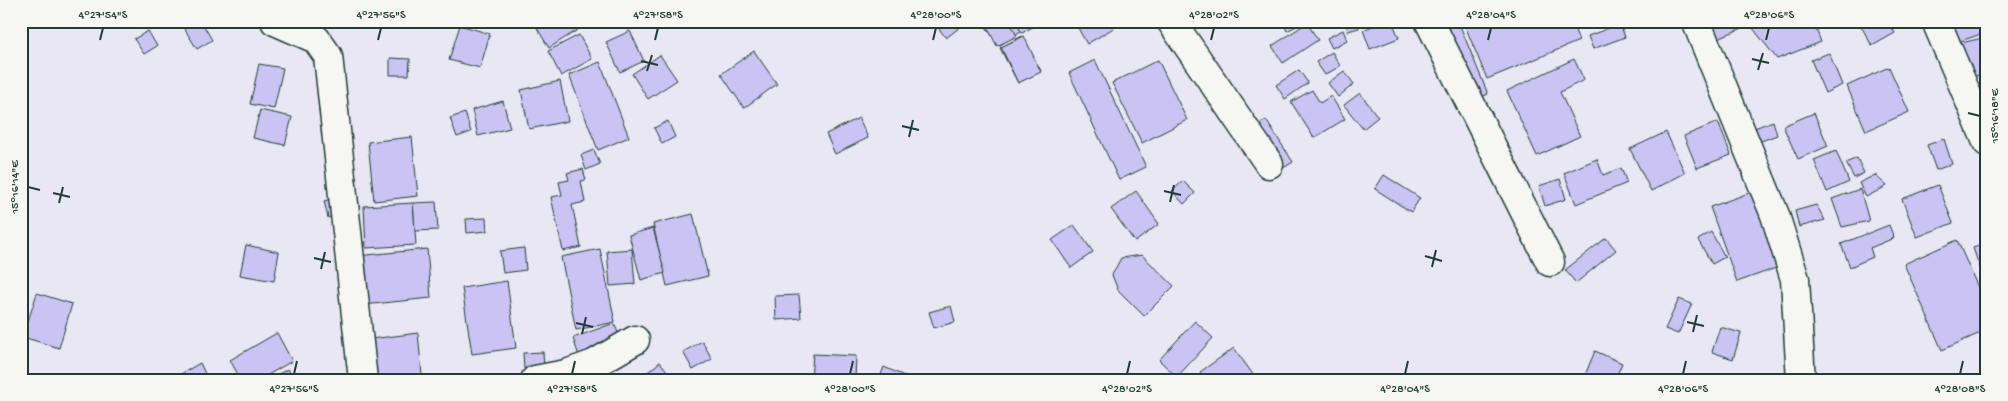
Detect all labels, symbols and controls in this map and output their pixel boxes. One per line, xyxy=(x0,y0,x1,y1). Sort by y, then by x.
text: 4°27'54"S xyxy=(79,9,128,23)
text: 4°27'56"S xyxy=(356,9,406,23)
text: 4°27'58"S xyxy=(633,9,683,23)
text: 4°28'00"S xyxy=(911,9,962,23)
text: 4°28'02"S xyxy=(1189,9,1239,23)
text: 4°28'04"S xyxy=(1466,9,1516,23)
text: 4°28'06"S xyxy=(1744,9,1794,23)
text: 15°16'18"E xyxy=(1989,88,2003,144)
text: 15°16'14"E xyxy=(9,160,23,215)
text: 4°27'56"S xyxy=(269,383,319,397)
text: 4°27'58"S xyxy=(547,383,597,397)
text: 4°28'00"S xyxy=(825,383,876,397)
text: 4°28'02"S xyxy=(1102,383,1152,397)
text: 4°28'04"S xyxy=(1380,383,1430,397)
text: 4°28'06"S xyxy=(1658,383,1708,397)
text: 4°28'08"S xyxy=(1935,383,1986,397)

